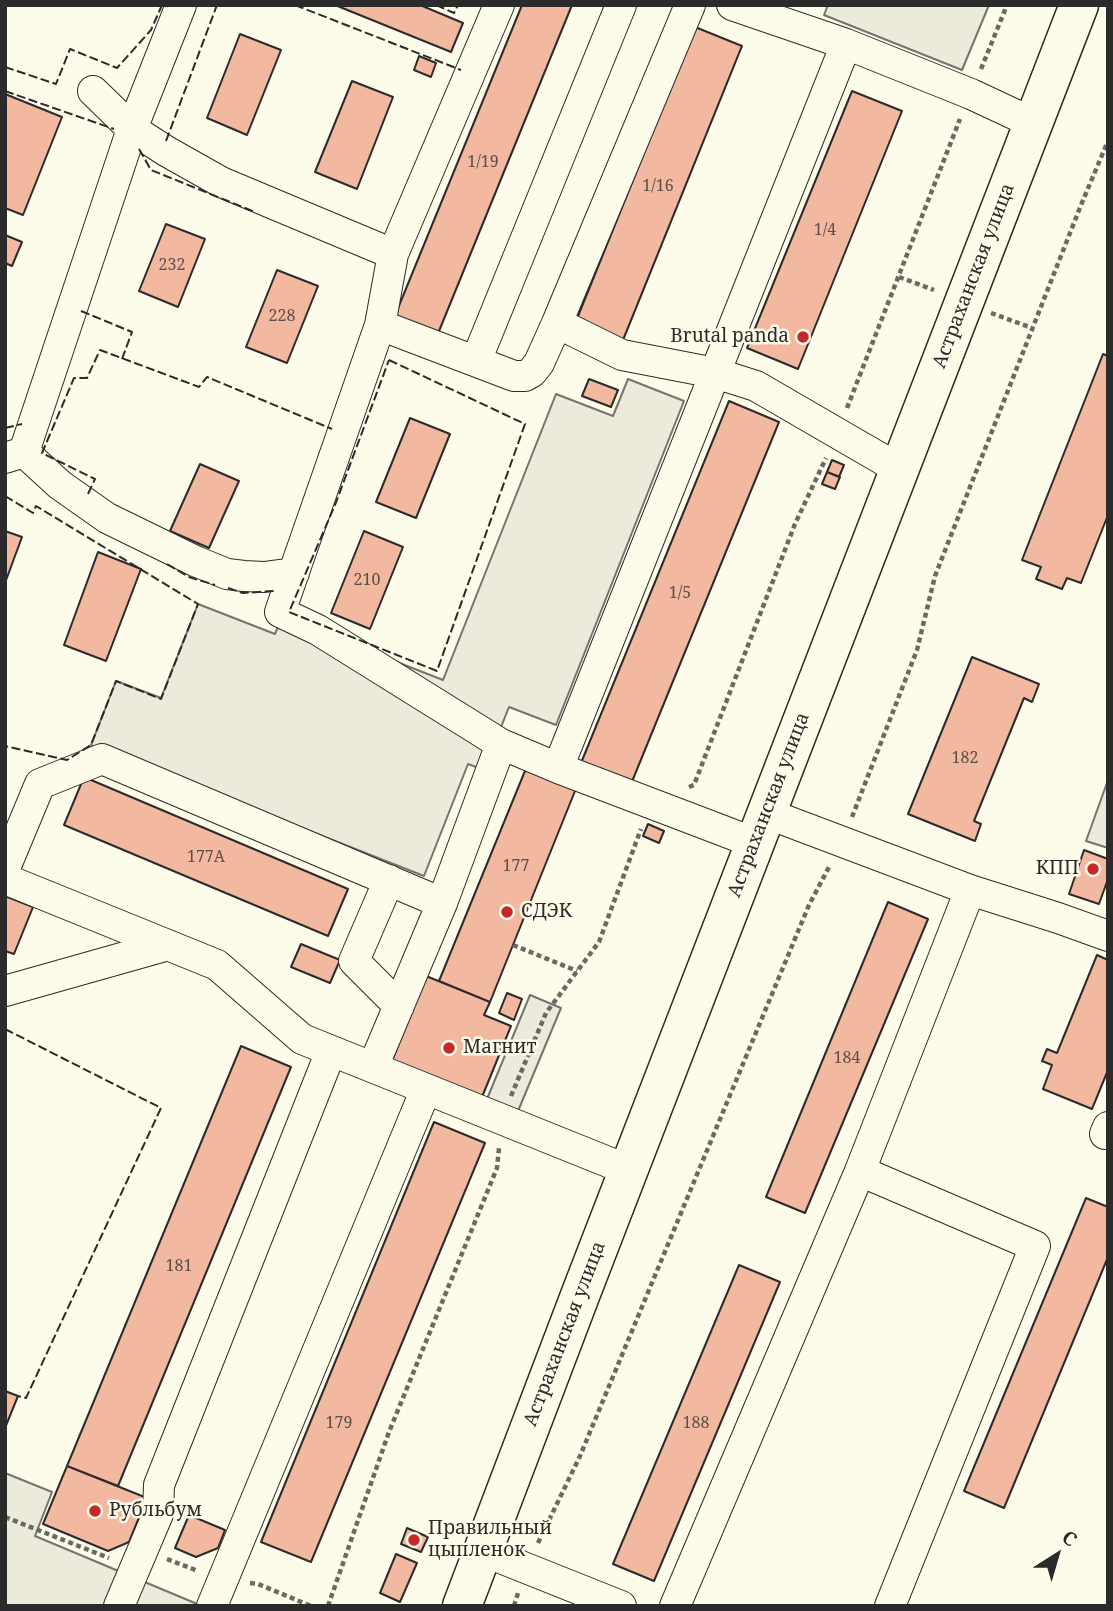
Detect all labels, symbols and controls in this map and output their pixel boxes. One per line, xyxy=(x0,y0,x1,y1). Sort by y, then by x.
house number: 1/19 xyxy=(467,152,499,172)
house number: 1/16 xyxy=(642,176,674,196)
street label: Астраханская улица xyxy=(928,180,1020,372)
house number: 1/4 xyxy=(814,220,836,240)
house number: 232 xyxy=(159,255,185,275)
house number: 228 xyxy=(269,306,295,326)
place label: Brutal panda xyxy=(670,326,789,348)
marker: Brutal panda xyxy=(795,329,811,345)
house number: 210 xyxy=(354,570,380,590)
house number: 1/5 xyxy=(669,583,691,603)
street label: Астраханская улица xyxy=(723,709,815,901)
house number: 182 xyxy=(952,748,978,768)
house number: 177А xyxy=(187,847,225,867)
house number: 177 xyxy=(503,856,529,876)
place label: КПП xyxy=(1036,858,1079,880)
marker: КПП xyxy=(1085,861,1101,877)
place label: СДЭК xyxy=(521,901,572,923)
marker: СДЭК xyxy=(499,904,515,920)
place label: Магнит xyxy=(463,1037,537,1059)
marker: Магнит xyxy=(441,1040,457,1056)
house number: 184 xyxy=(834,1048,860,1068)
street label: Астраханская улица xyxy=(519,1238,611,1430)
house number: 181 xyxy=(166,1256,192,1276)
house number: 179 xyxy=(326,1413,352,1433)
house number: 188 xyxy=(683,1413,709,1433)
place label: Рубльбум xyxy=(109,1500,202,1522)
marker: Рубльбум xyxy=(87,1503,103,1519)
place label: Правильный цыпленок xyxy=(428,1518,552,1562)
north arrow xyxy=(1022,1520,1092,1590)
text: С xyxy=(1057,1524,1082,1552)
marker: Правильный цыпленок xyxy=(406,1532,422,1548)

